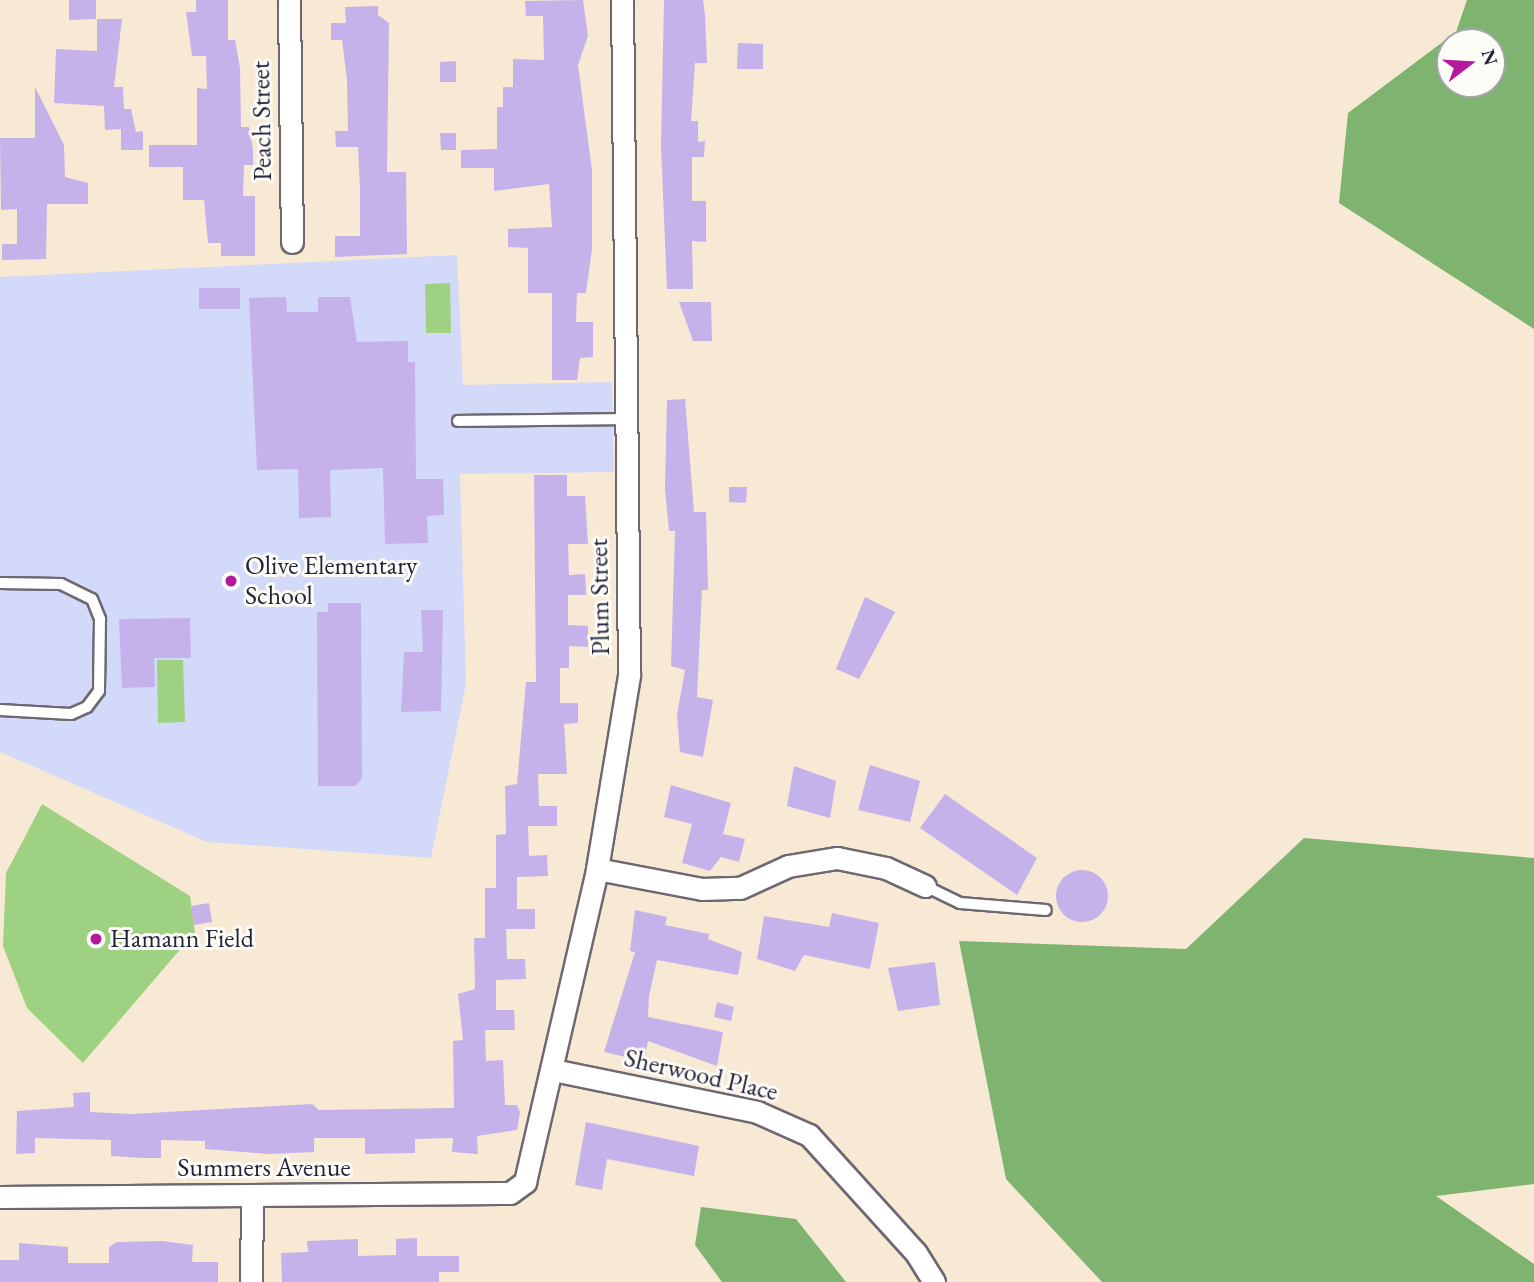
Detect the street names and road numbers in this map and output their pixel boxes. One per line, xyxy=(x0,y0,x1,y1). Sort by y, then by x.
street label: Peach Street xyxy=(245,61,279,181)
street label: Plum Street xyxy=(583,538,617,656)
street label: Sherwood Place xyxy=(621,1042,781,1108)
street label: Summers Avenue xyxy=(177,1152,351,1184)

